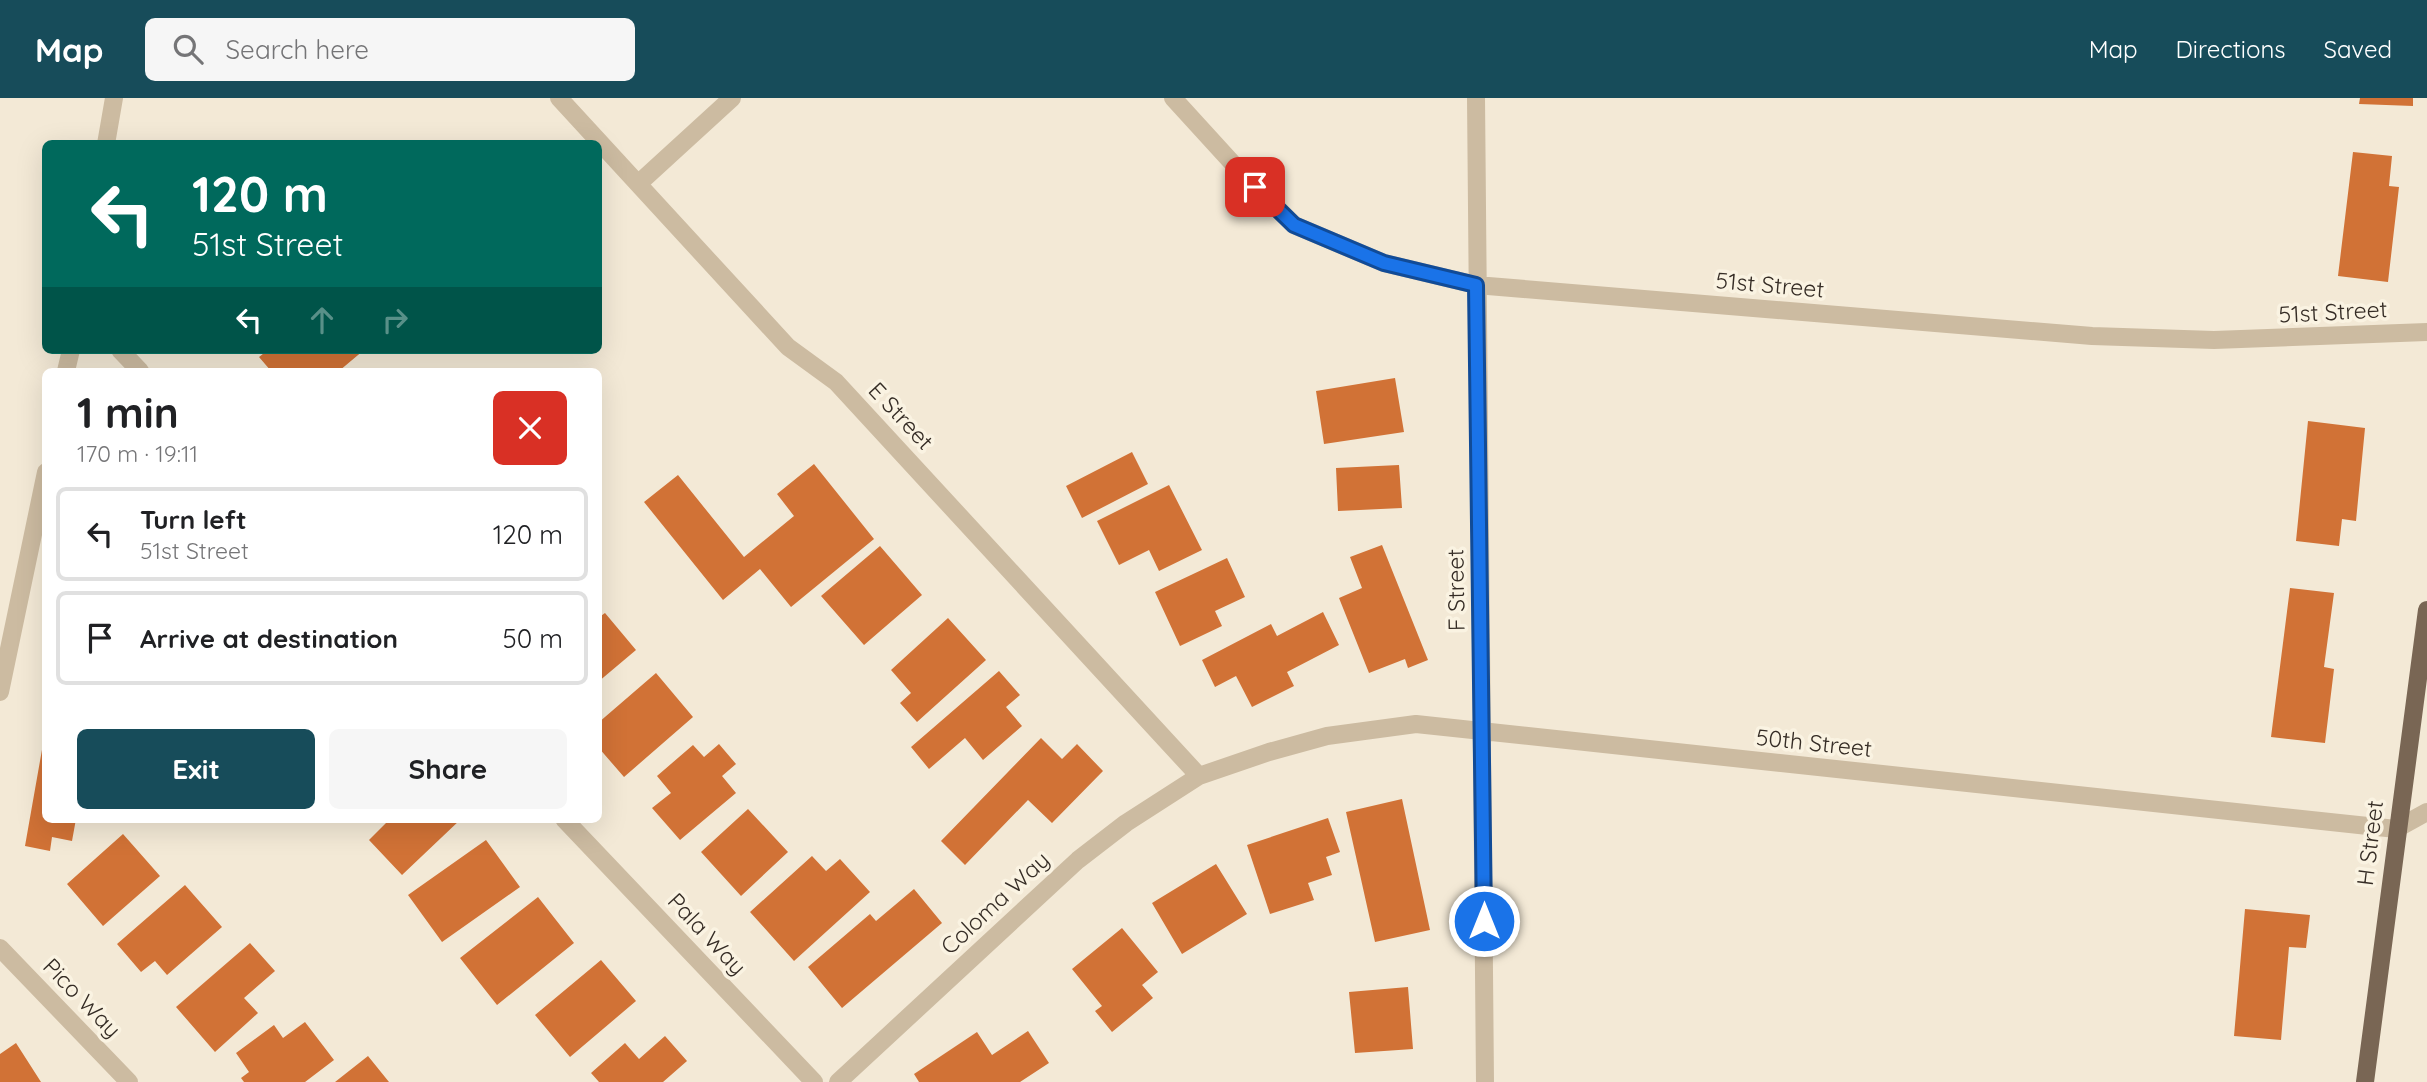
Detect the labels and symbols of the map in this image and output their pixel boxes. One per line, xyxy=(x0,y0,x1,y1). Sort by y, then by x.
pin xyxy=(1225,157,1285,217)
street label: 51st Street xyxy=(1715,265,1826,304)
street label: 51st Street xyxy=(2278,294,2388,329)
street label: E Street xyxy=(863,376,940,456)
street label: F Street xyxy=(1440,548,1471,631)
street label: 50th Street xyxy=(1755,722,1874,763)
street label: H Street xyxy=(2350,798,2389,887)
street label: Coloma Way xyxy=(934,845,1055,960)
position arrow xyxy=(1447,884,1521,958)
street label: Pala Way xyxy=(662,886,753,981)
street label: Pico Way xyxy=(37,952,127,1044)

